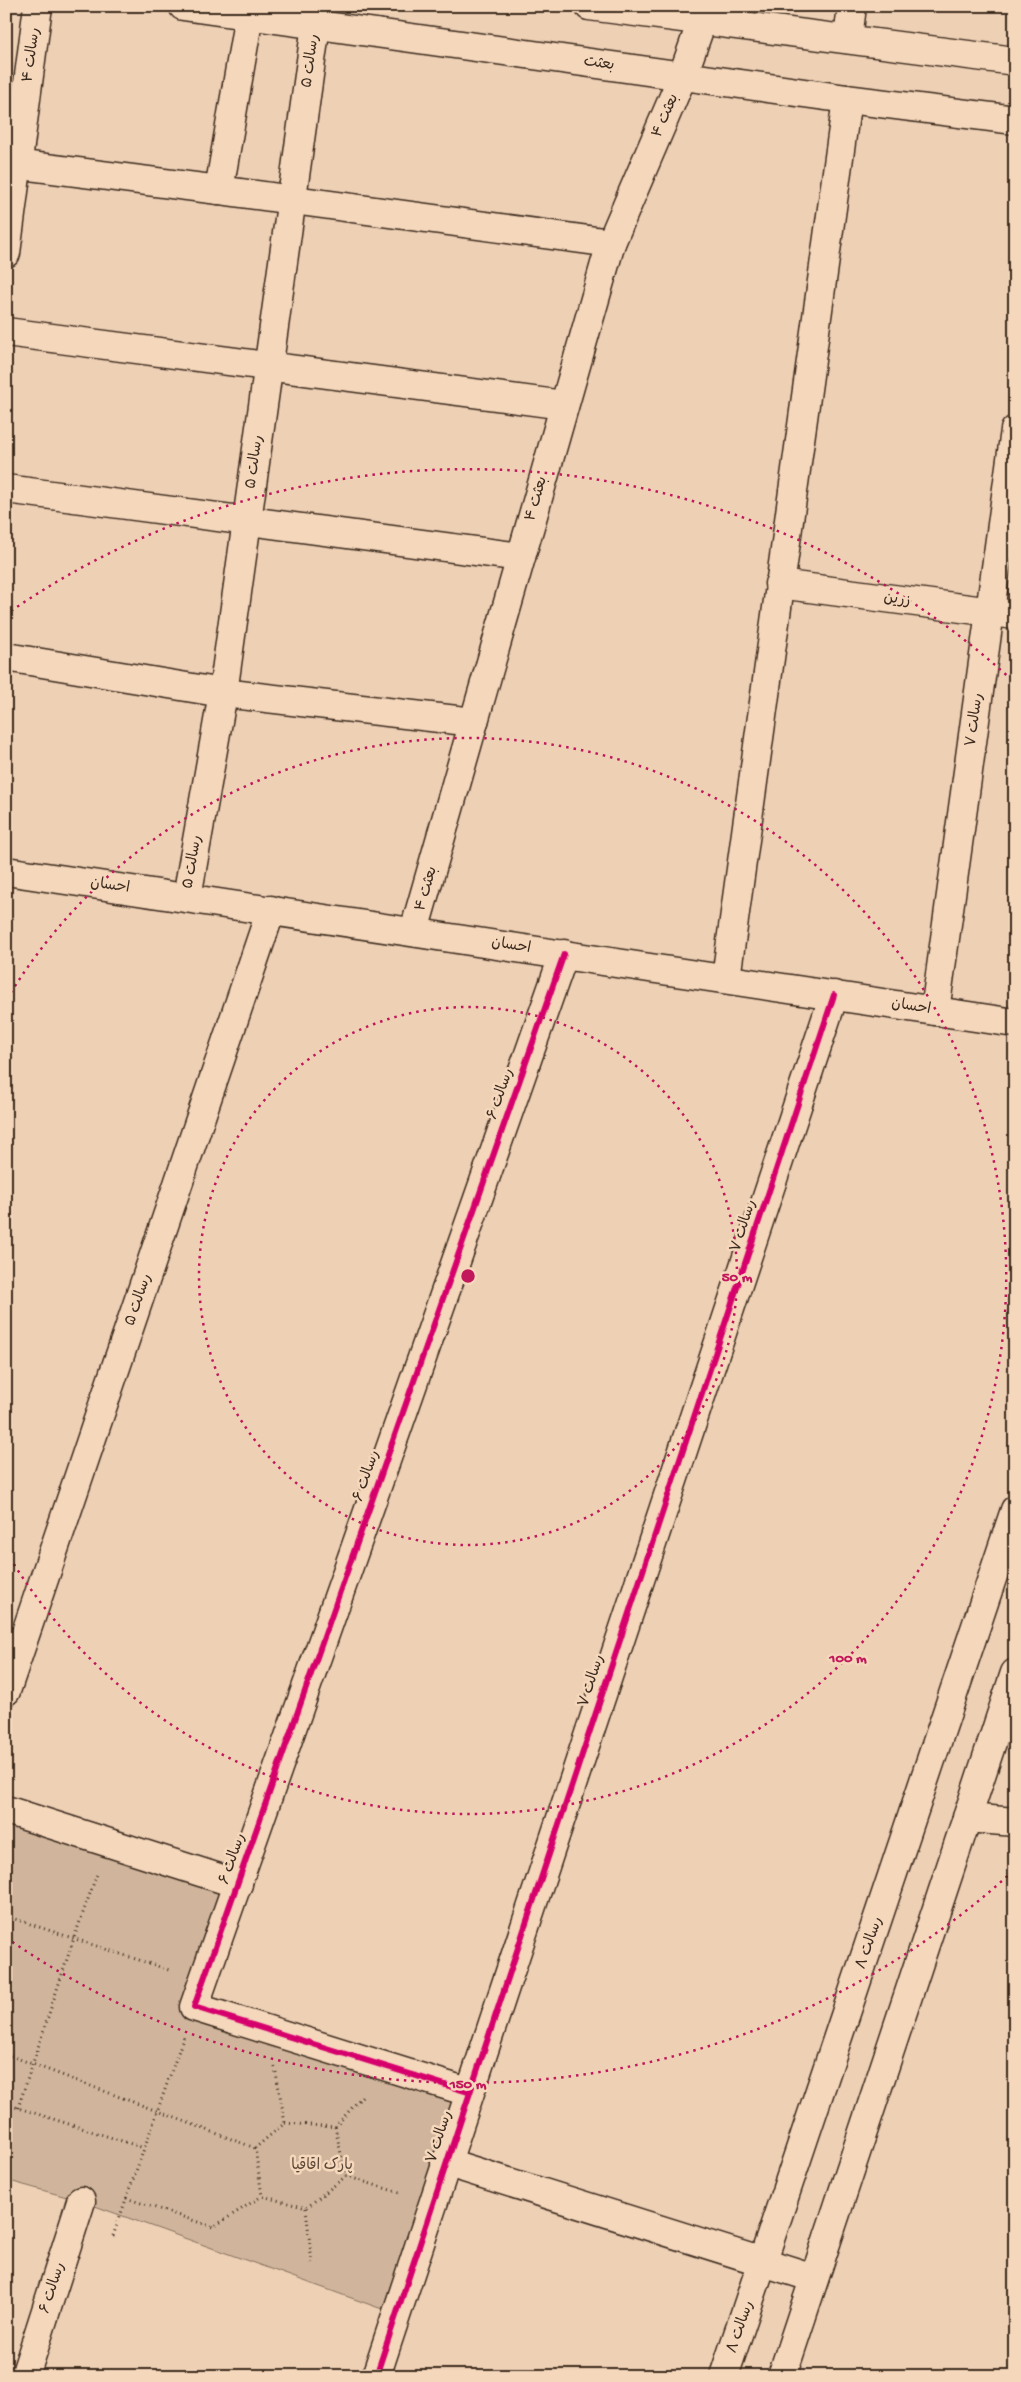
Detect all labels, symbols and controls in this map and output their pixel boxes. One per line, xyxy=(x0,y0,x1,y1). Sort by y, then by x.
street label: رسالت ۴ xyxy=(19,26,45,84)
street label: رسالت ۵ xyxy=(298,33,324,89)
street label: بعثت xyxy=(582,53,616,75)
street label: بعثت ۴ xyxy=(649,91,683,141)
street label: رسالت ۵ xyxy=(242,434,268,490)
street label: بعثت ۴ xyxy=(522,474,552,524)
street label: زرین xyxy=(883,589,911,611)
street label: رسالت ۷ xyxy=(962,692,988,748)
street label: رسالت ۵ xyxy=(179,834,207,890)
street label: بعثت ۴ xyxy=(412,864,442,914)
street label: احسان xyxy=(89,874,131,898)
street label: احسان xyxy=(490,934,532,958)
street label: احسان xyxy=(890,995,932,1019)
street label: رسالت ۶ xyxy=(484,1066,518,1122)
street label: رسالت ۷ xyxy=(727,1197,761,1255)
centre of rings xyxy=(459,1267,477,1285)
text: 50 m xyxy=(722,1269,753,1287)
street label: رسالت ۵ xyxy=(122,1271,156,1329)
street label: رسالت ۶ xyxy=(350,1448,384,1504)
text: 100 m xyxy=(828,1650,867,1668)
street label: رسالت ۷ xyxy=(575,1652,609,1710)
street label: رسالت ۶ xyxy=(216,1831,250,1887)
street label: رسالت ۸ xyxy=(853,1914,887,1972)
text: 150 m xyxy=(449,2076,487,2094)
street label: رسالت ۷ xyxy=(423,2108,457,2166)
park label: پارک اقاقیا xyxy=(291,2157,353,2175)
street label: رسالت ۶ xyxy=(36,2260,70,2316)
street label: رسالت ۸ xyxy=(724,2298,758,2356)

